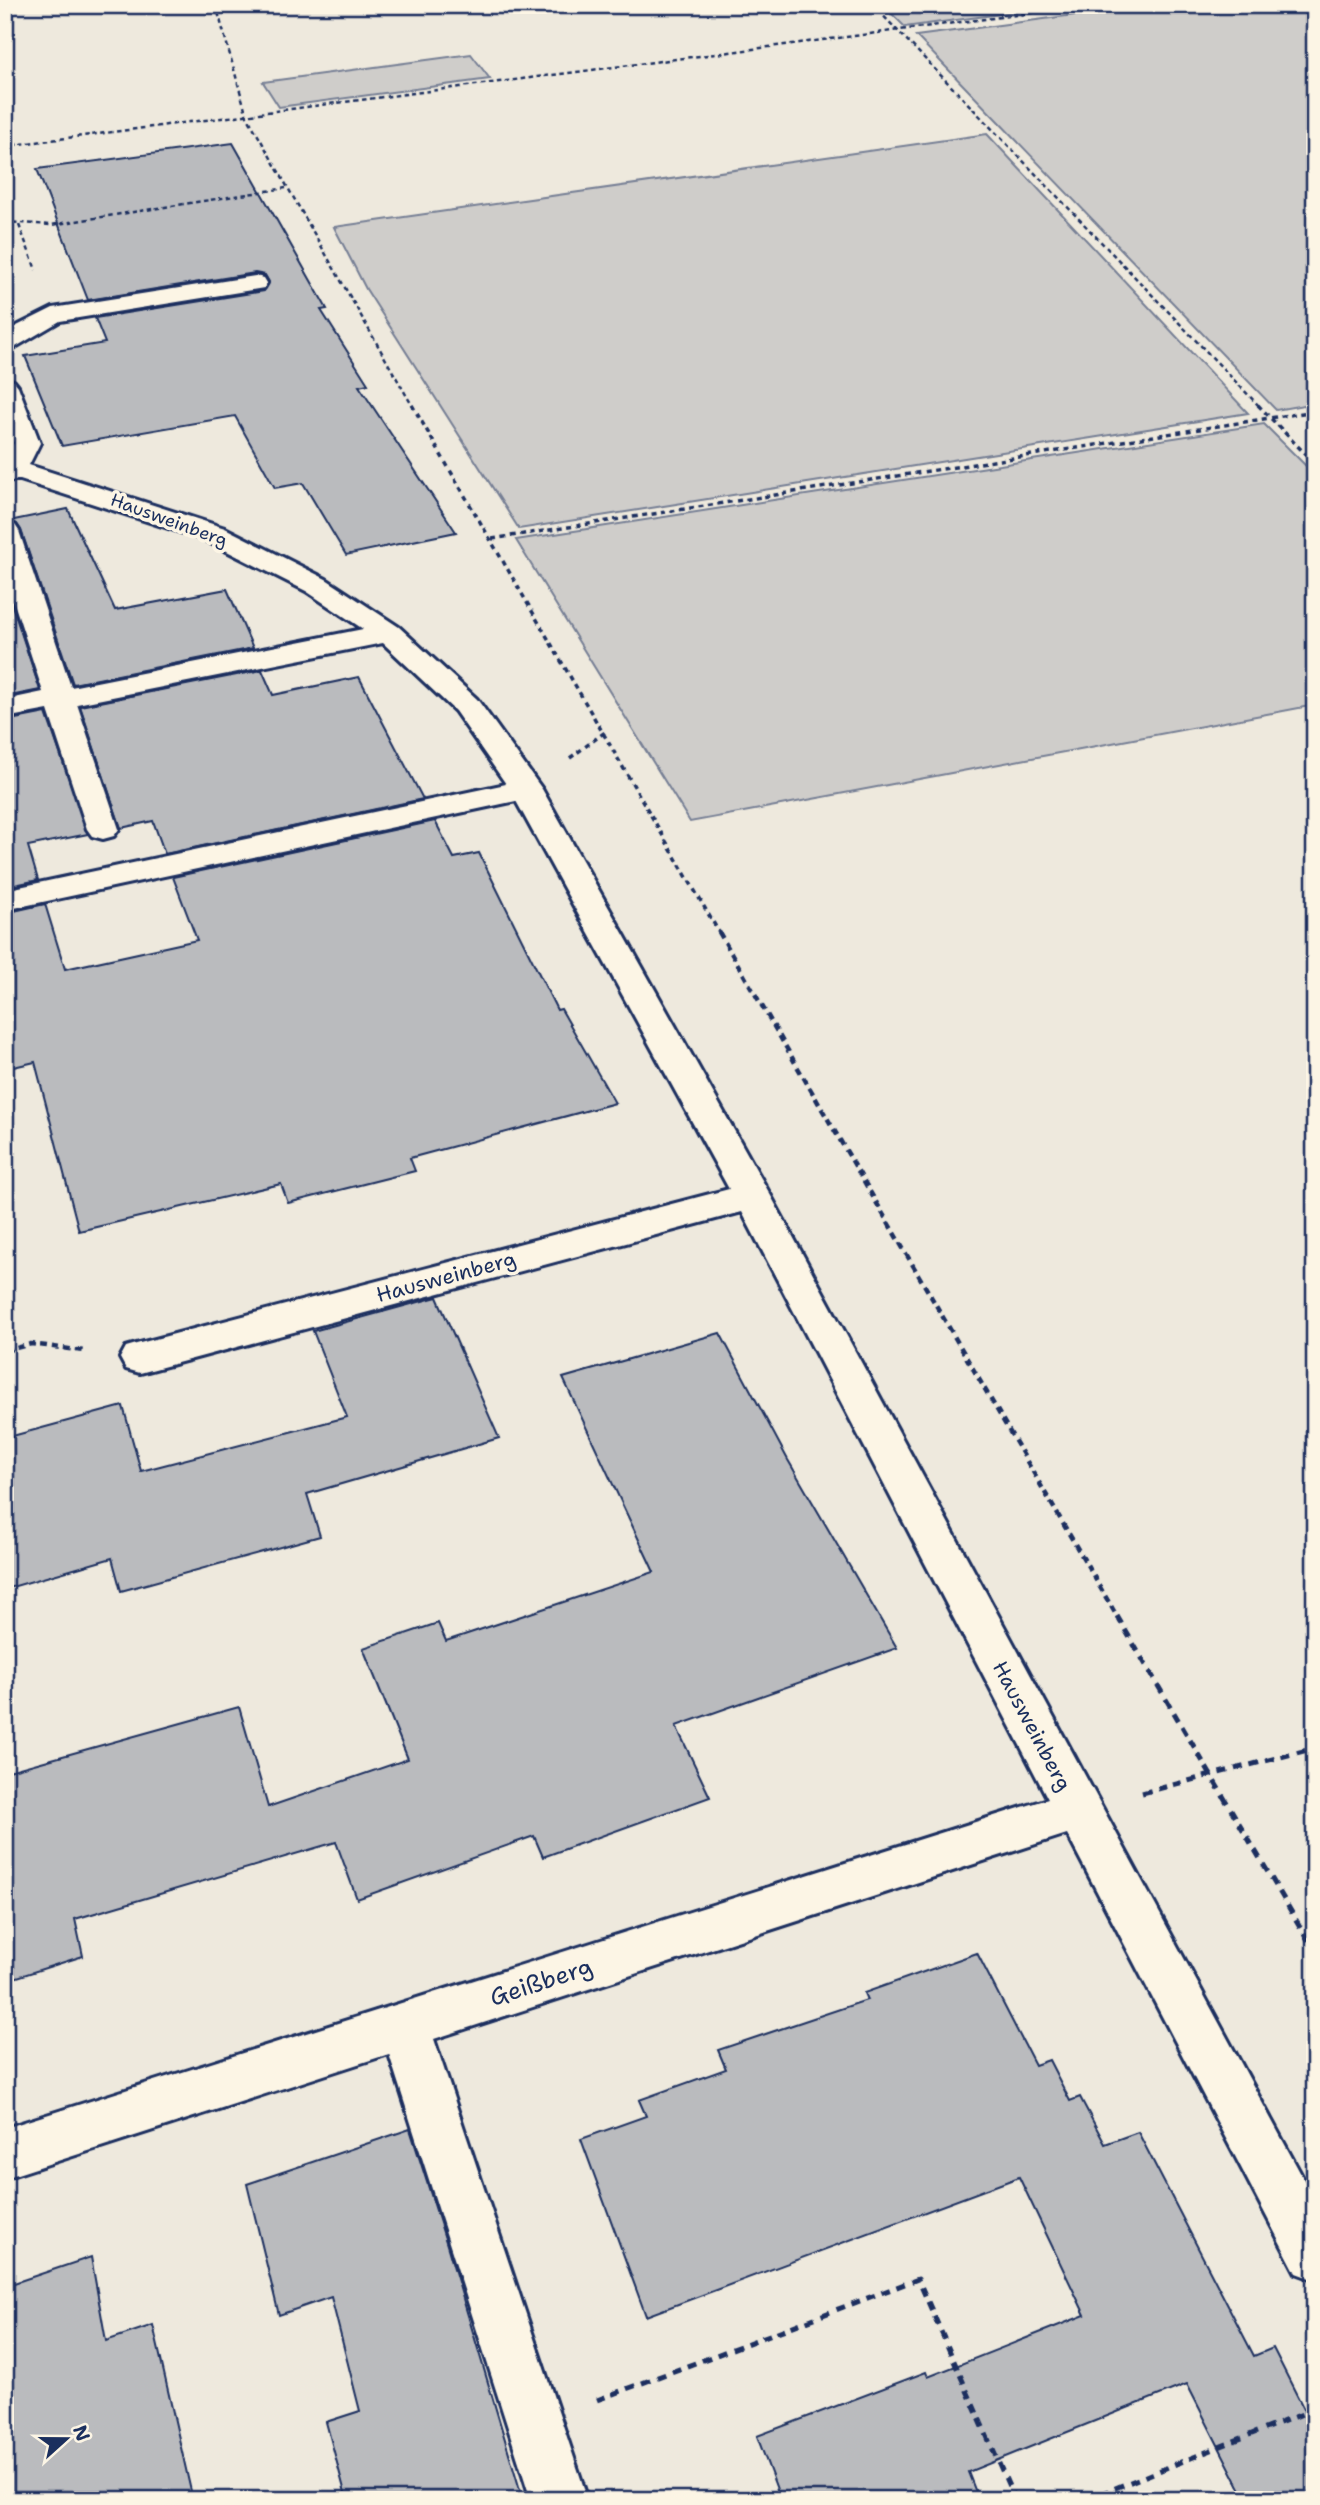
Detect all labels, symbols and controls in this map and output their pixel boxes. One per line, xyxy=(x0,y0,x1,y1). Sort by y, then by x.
street label: Hausweinberg xyxy=(107,488,231,552)
street label: Hausweinberg xyxy=(373,1245,519,1309)
street label: Hausweinberg xyxy=(986,1656,1078,1796)
street label: Geißberg xyxy=(486,1950,596,2014)
north arrow xyxy=(32,2404,102,2474)
text: N xyxy=(67,2422,96,2445)

